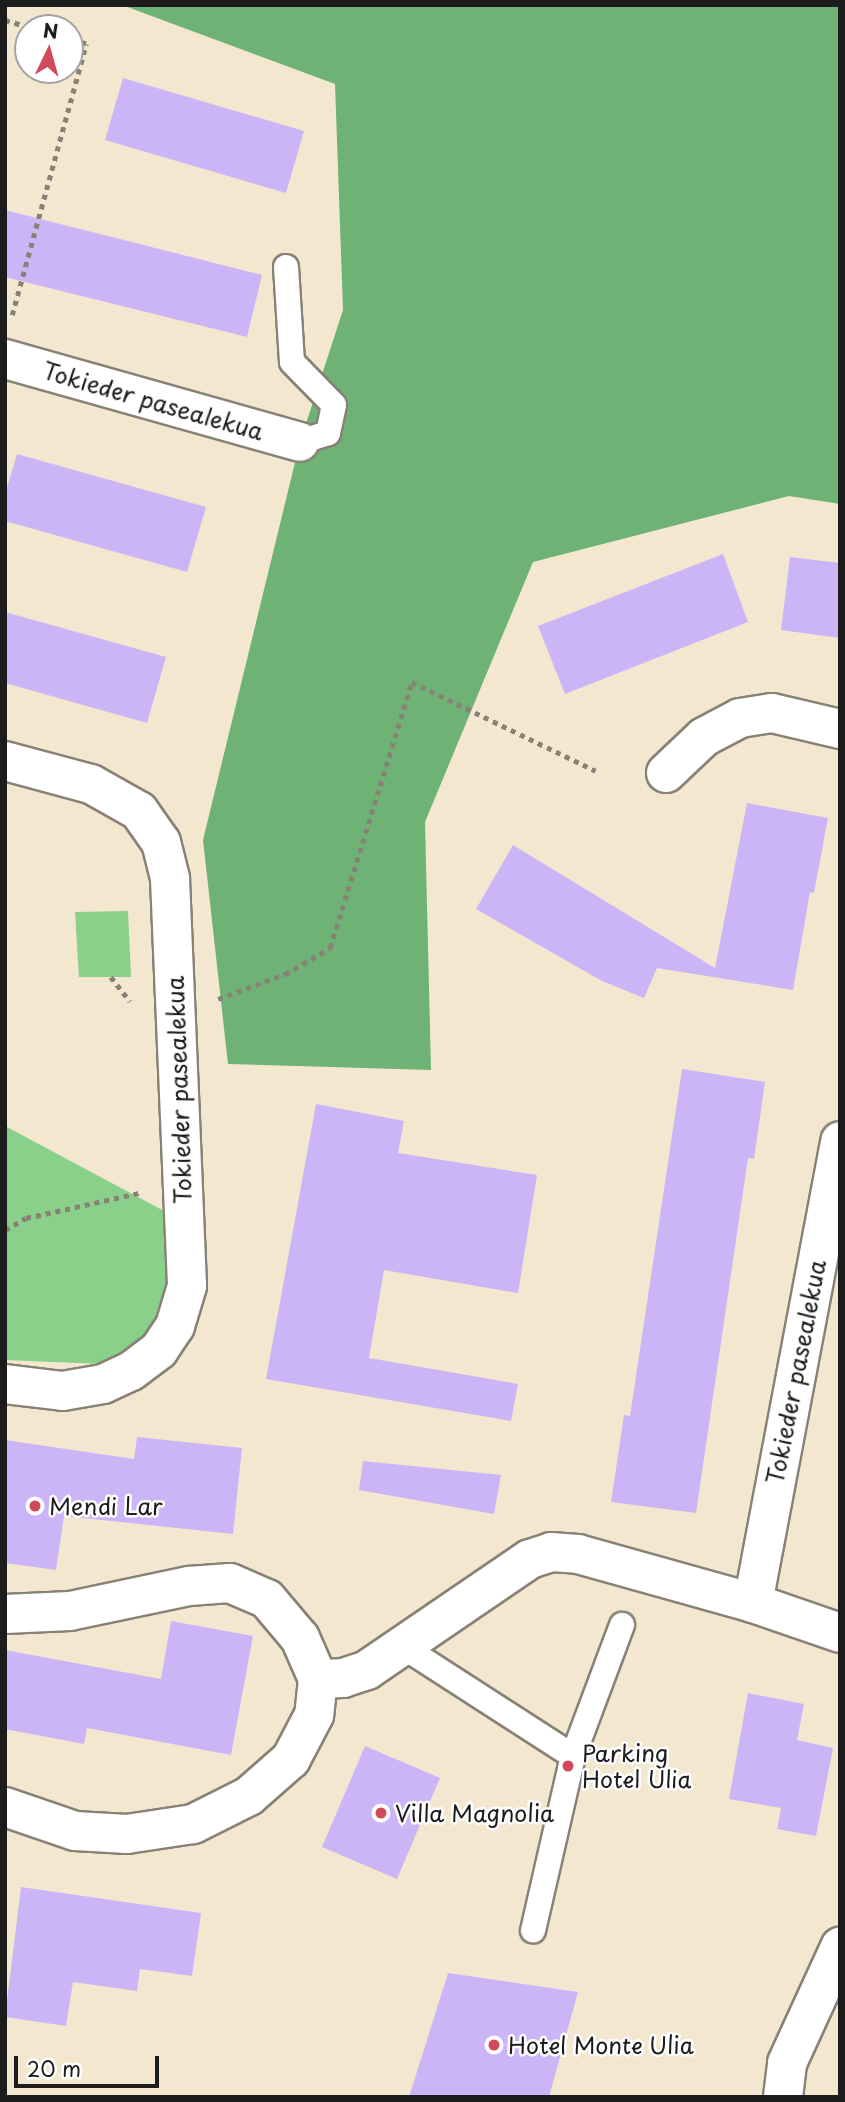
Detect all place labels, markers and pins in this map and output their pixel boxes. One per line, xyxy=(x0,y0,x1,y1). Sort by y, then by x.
place label: Mendi Lar xyxy=(49,1492,162,1520)
marker: Mendi Lar xyxy=(27,1498,43,1514)
place label: Parking Hotel Ulia xyxy=(582,1739,693,1793)
marker: Parking Hotel Ulia xyxy=(560,1758,576,1774)
place label: Villa Magnolia xyxy=(395,1799,555,1827)
marker: Villa Magnolia xyxy=(373,1805,389,1821)
place label: Hotel Monte Ulia xyxy=(508,2031,696,2059)
marker: Hotel Monte Ulia xyxy=(486,2037,502,2053)

